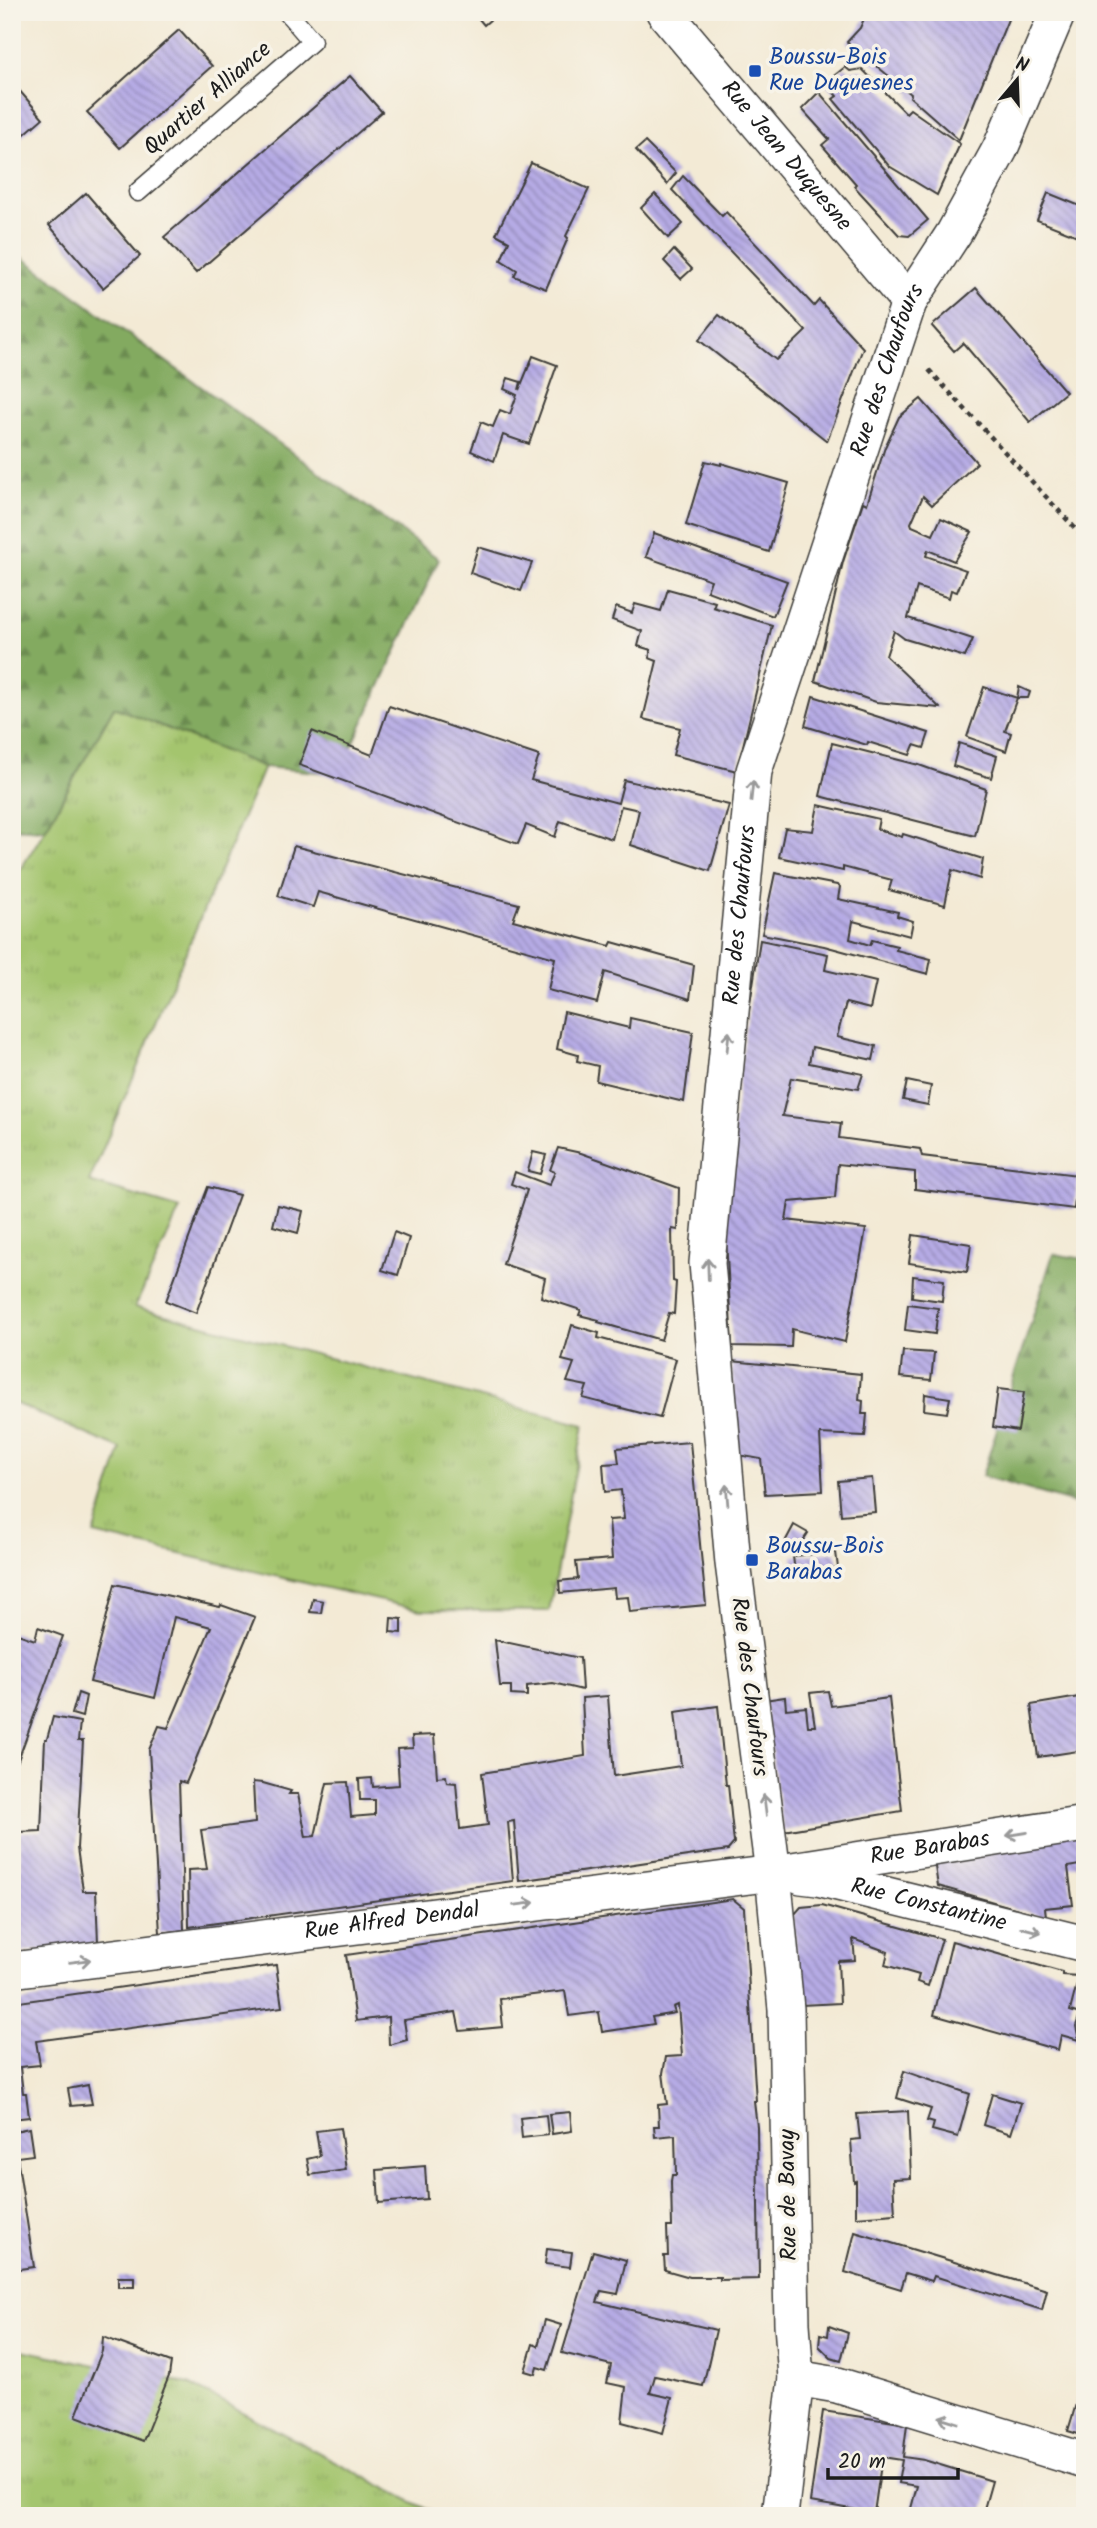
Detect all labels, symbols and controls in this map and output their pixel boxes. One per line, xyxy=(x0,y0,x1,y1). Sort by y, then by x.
street label: Quartier Alliance xyxy=(136,33,280,165)
place label: Boussu-Bois Rue Duquesnes xyxy=(769,40,914,102)
north arrow xyxy=(982,46,1052,116)
text: N xyxy=(1011,50,1032,82)
marker: Boussu-Bois Rue Duquesnes xyxy=(747,63,763,79)
street label: Rue Jean Duquesne xyxy=(711,73,860,240)
street label: Rue des Chaufours xyxy=(841,276,934,461)
one-way arrow xyxy=(746,780,759,803)
street label: Rue des Chaufours xyxy=(714,823,767,1007)
one-way arrow xyxy=(722,1031,735,1054)
one-way arrow xyxy=(701,1257,714,1280)
one-way arrow xyxy=(720,1484,733,1507)
place label: Boussu-Bois Barabas xyxy=(766,1529,884,1591)
marker: Boussu-Bois Barabas xyxy=(744,1552,760,1568)
street label: Rue des Chaufours xyxy=(720,1595,778,1779)
one-way arrow xyxy=(758,1794,771,1817)
street label: Rue Barabas xyxy=(868,1821,993,1875)
one-way arrow xyxy=(1006,1828,1029,1841)
street label: Rue Constantine xyxy=(847,1869,1010,1942)
street label: Rue Alfred Dendal xyxy=(302,1893,482,1951)
one-way arrow xyxy=(512,1898,535,1911)
one-way arrow xyxy=(1019,1924,1042,1938)
one-way arrow xyxy=(68,1955,91,1968)
street label: Rue de Bavay xyxy=(770,2129,808,2261)
one-way arrow xyxy=(939,2412,961,2425)
scale bar xyxy=(828,2437,957,2481)
text: 20 m xyxy=(838,2446,886,2479)

